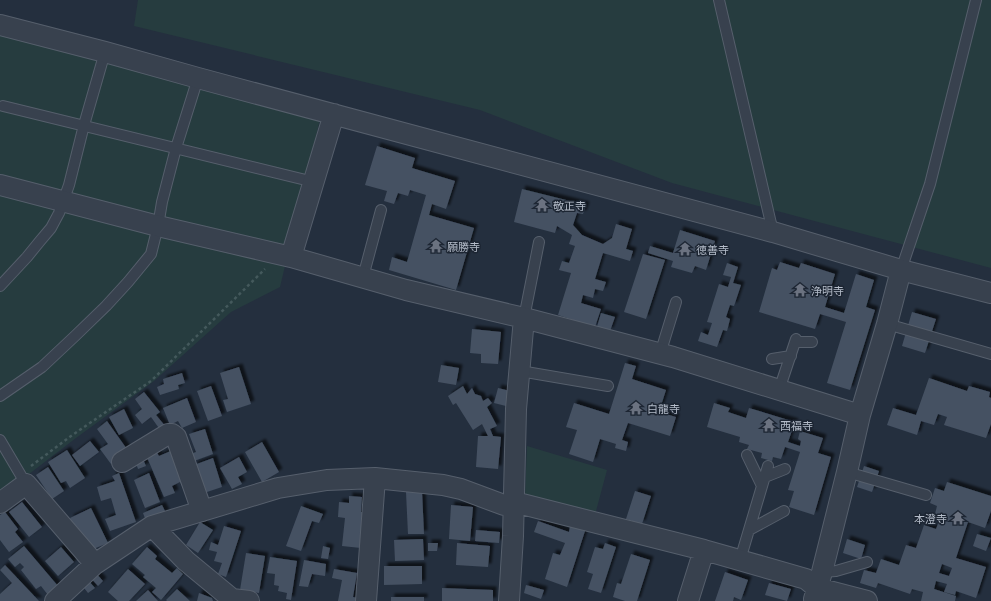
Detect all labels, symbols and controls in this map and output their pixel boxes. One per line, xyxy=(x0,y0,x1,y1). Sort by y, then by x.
temple icon: 敬正寺 xyxy=(534,197,550,213)
place label: 敬正寺 xyxy=(553,199,586,212)
temple icon: 願勝寺 xyxy=(428,238,444,254)
place label: 願勝寺 xyxy=(447,240,480,253)
temple icon: 徳善寺 xyxy=(677,241,693,257)
place label: 徳善寺 xyxy=(696,243,729,256)
temple icon: 浄明寺 xyxy=(792,282,808,298)
place label: 浄明寺 xyxy=(811,284,844,297)
temple icon: 白龍寺 xyxy=(628,400,644,416)
place label: 白龍寺 xyxy=(647,402,680,415)
temple icon: 西福寺 xyxy=(761,417,777,433)
place label: 西福寺 xyxy=(780,419,813,432)
temple icon: 本澄寺 xyxy=(950,510,966,526)
place label: 本澄寺 xyxy=(914,512,947,525)

